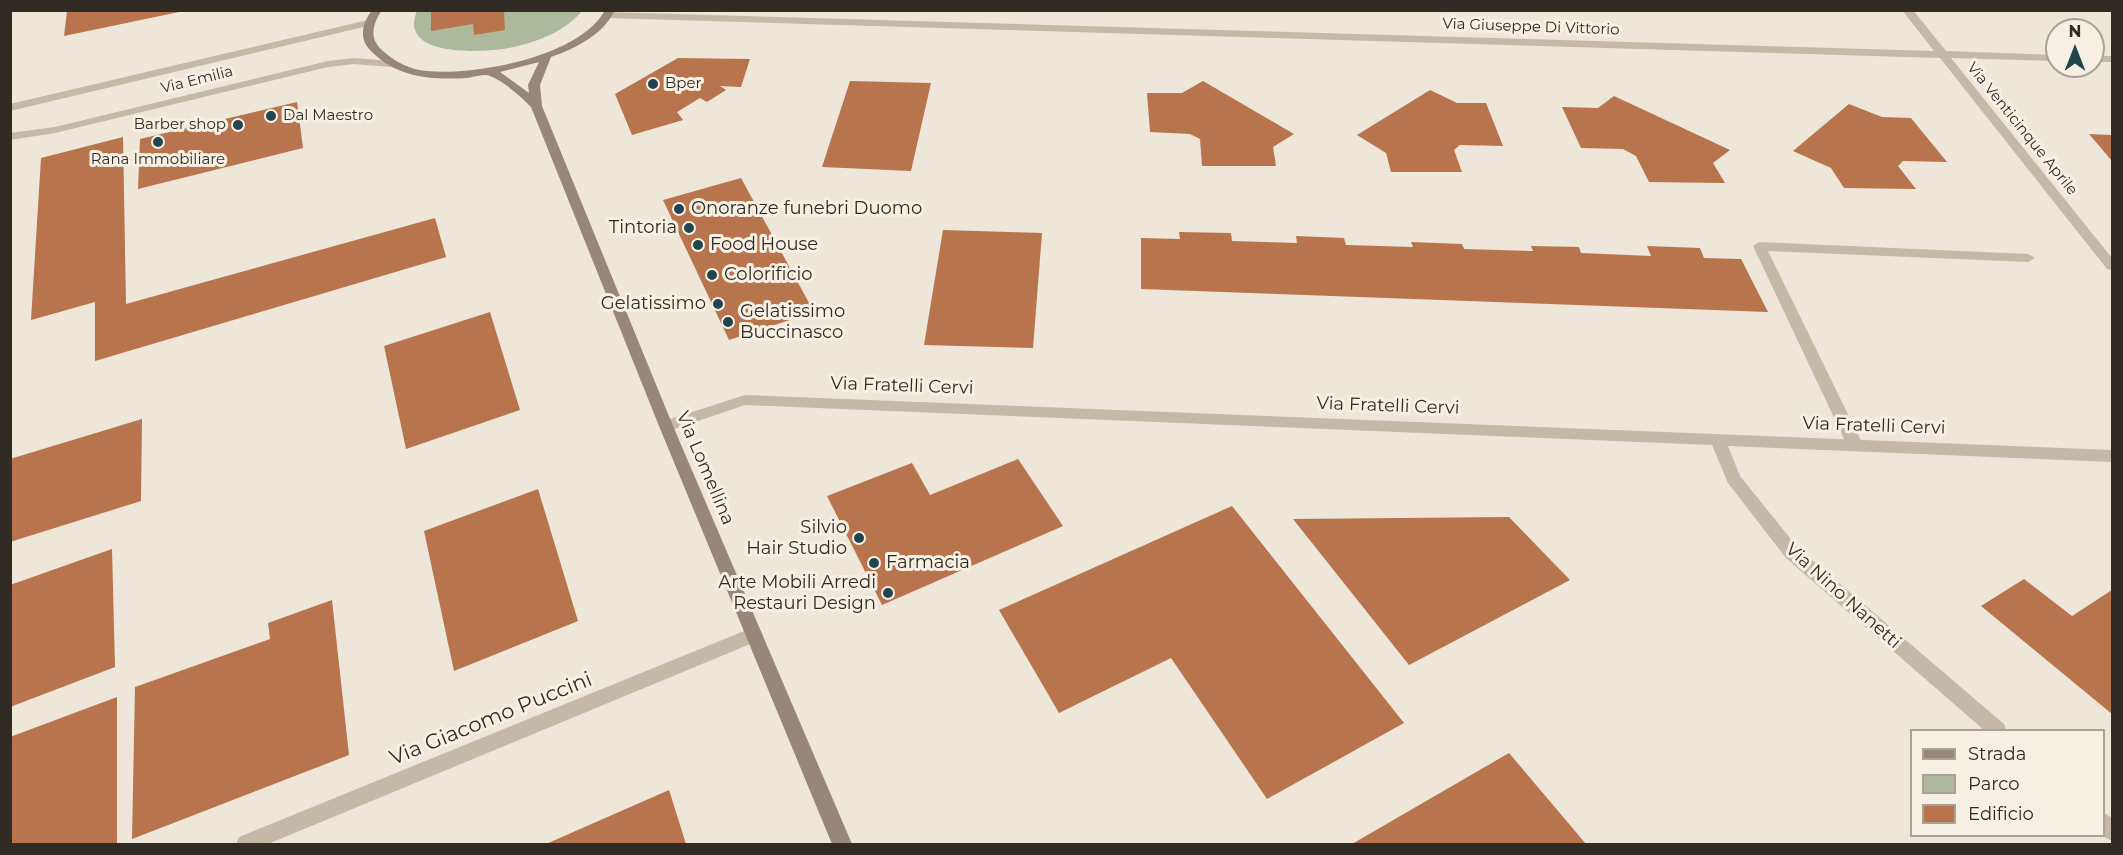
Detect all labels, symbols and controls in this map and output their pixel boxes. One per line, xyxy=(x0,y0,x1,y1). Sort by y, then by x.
street label: Via Giuseppe Di Vittorio xyxy=(1442,15,1620,39)
north arrow xyxy=(2045,18,2105,78)
text: N xyxy=(2069,22,2081,41)
street label: Via Venticinque Aprile xyxy=(1963,59,2081,199)
street label: Via Emilia xyxy=(159,62,235,98)
place label: Bper xyxy=(665,75,702,93)
marker: Bper xyxy=(646,77,660,91)
place label: Dal Maestro xyxy=(283,107,373,125)
marker: Dal Maestro xyxy=(264,109,278,123)
place label: Barber shop xyxy=(134,116,226,134)
marker: Barber shop xyxy=(231,118,245,132)
marker: Rana Immobiliare xyxy=(151,135,165,149)
place label: Rana Immobiliare xyxy=(91,151,225,169)
place label: Onoranze funebri Duomo xyxy=(691,198,922,220)
marker: Onoranze funebri Duomo xyxy=(672,202,686,216)
place label: Tintoria xyxy=(609,217,677,239)
marker: Tintoria xyxy=(682,221,696,235)
place label: Food House xyxy=(710,234,818,256)
marker: Food House xyxy=(691,238,705,252)
place label: Colorificio xyxy=(724,264,813,286)
marker: Colorificio xyxy=(705,268,719,282)
place label: Gelatissimo xyxy=(601,293,706,315)
marker: Gelatissimo xyxy=(711,297,725,311)
place label: Gelatissimo Buccinasco xyxy=(740,301,845,344)
marker: Gelatissimo Buccinasco xyxy=(721,315,735,329)
street label: Via Fratelli Cervi xyxy=(830,373,974,399)
street label: Via Fratelli Cervi xyxy=(1316,393,1460,419)
street label: Via Lomellina xyxy=(671,408,739,528)
street label: Via Fratelli Cervi xyxy=(1802,413,1946,439)
place label: Silvio Hair Studio xyxy=(746,517,847,560)
marker: Silvio Hair Studio xyxy=(852,531,866,545)
street label: Via Nino Nanetti xyxy=(1781,539,1905,653)
place label: Farmacia xyxy=(886,552,970,574)
marker: Farmacia xyxy=(867,556,881,570)
place label: Arte Mobili Arredi Restauri Design xyxy=(718,572,876,614)
marker: Arte Mobili Arredi Restauri Design xyxy=(881,586,895,600)
street label: Via Giacomo Puccini xyxy=(386,667,596,771)
legend xyxy=(1910,729,2105,837)
text: Strada xyxy=(1968,743,2026,765)
text: Parco xyxy=(1968,773,2020,795)
text: Edificio xyxy=(1968,803,2034,825)

